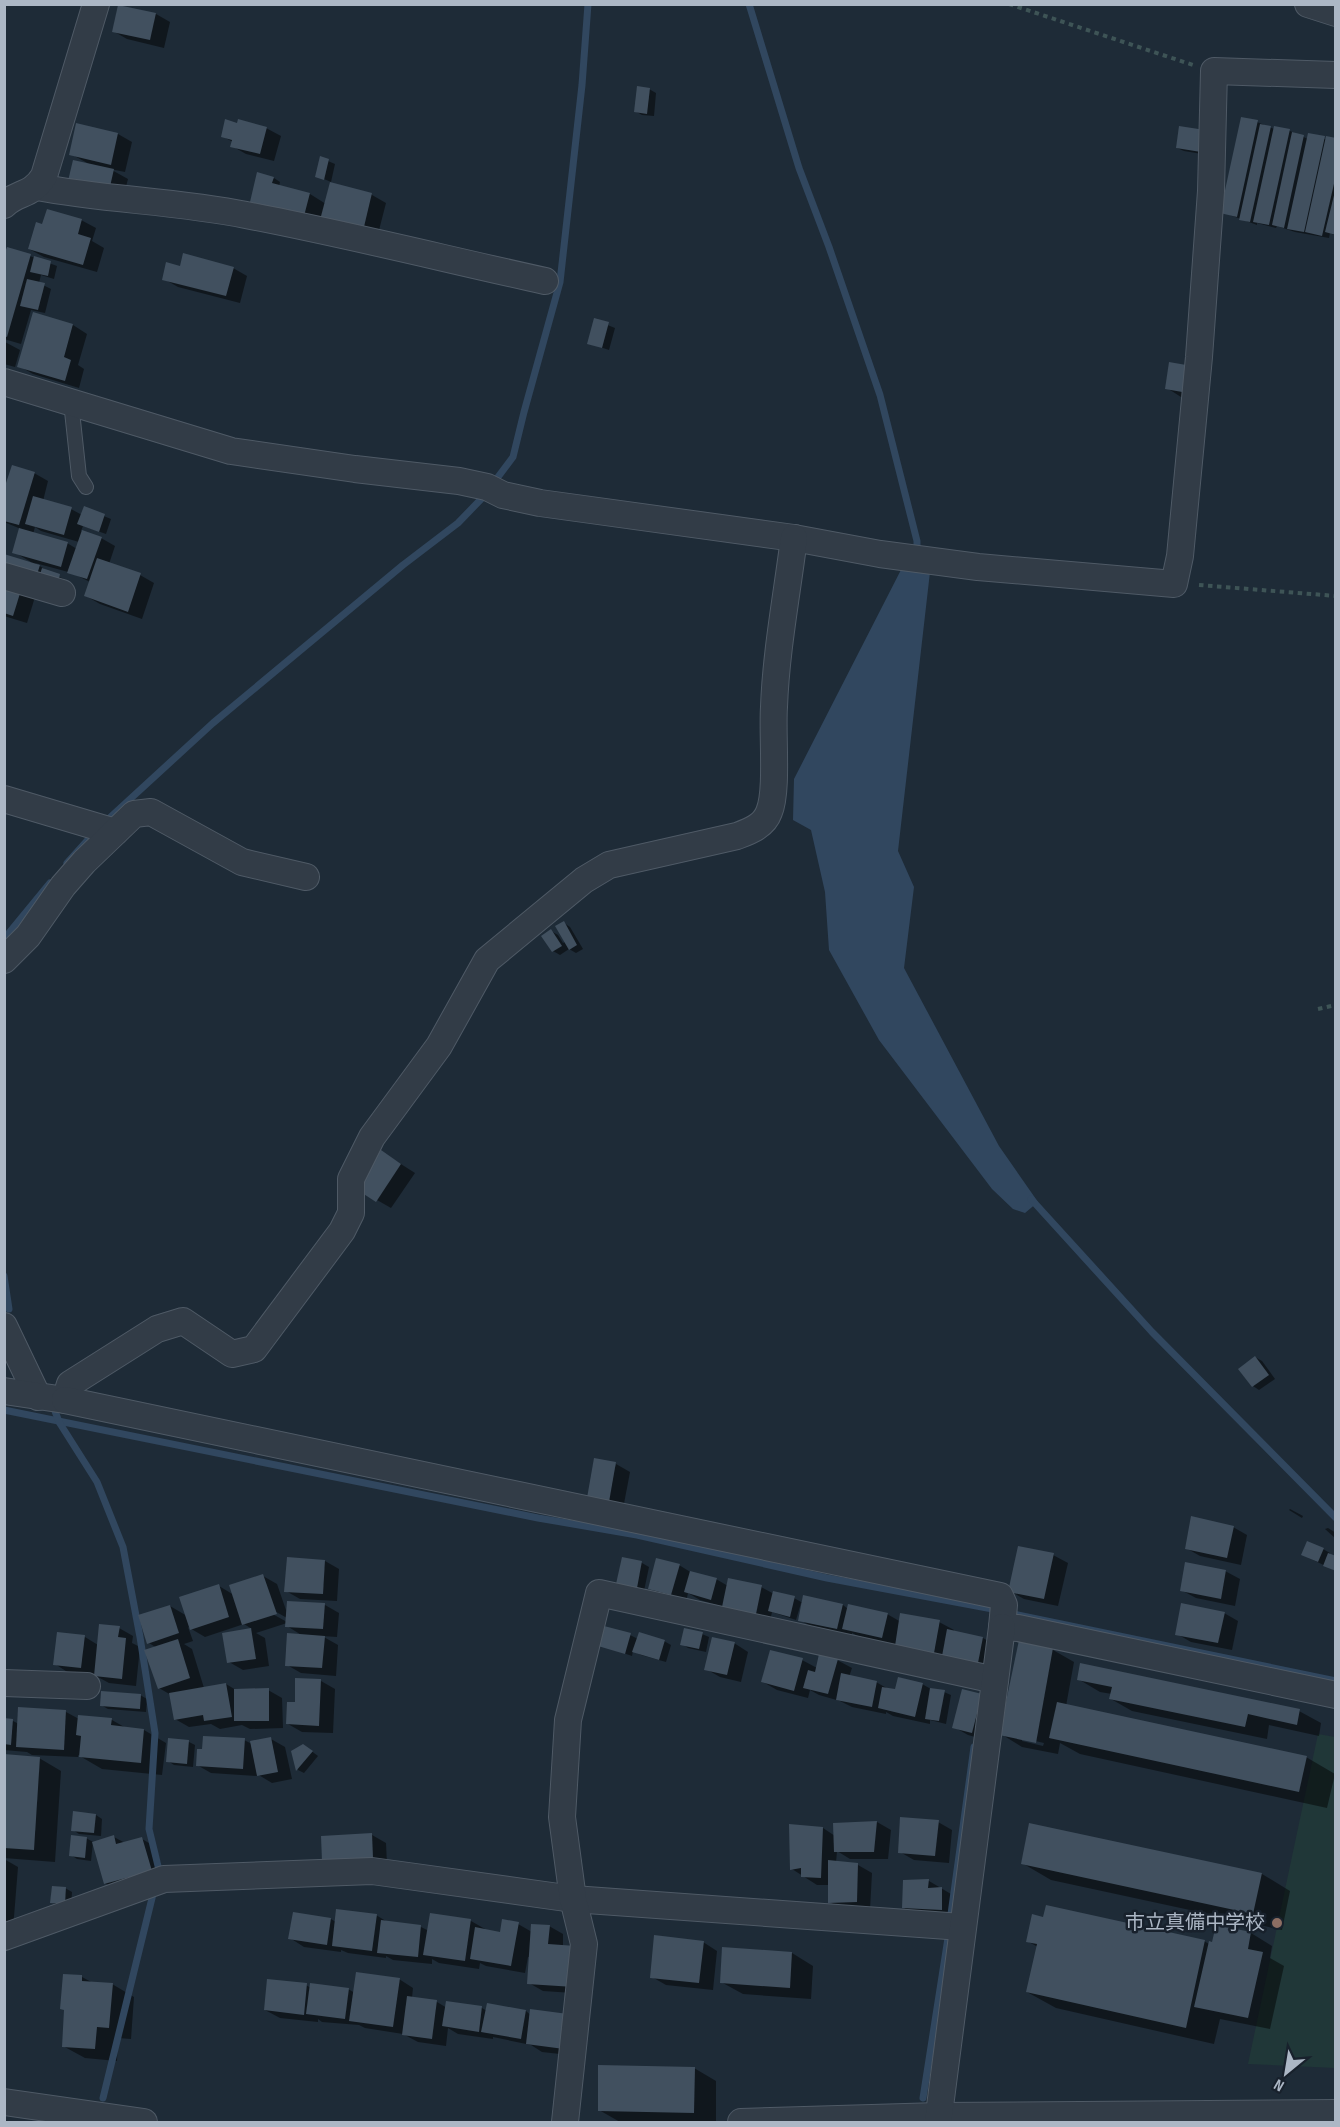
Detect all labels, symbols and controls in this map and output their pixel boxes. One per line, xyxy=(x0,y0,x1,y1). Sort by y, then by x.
place label: 市立真備中学校 xyxy=(1125,1911,1265,1935)
marker: 市立真備中学校 xyxy=(1270,1916,1284,1930)
north arrow xyxy=(1256,2043,1316,2103)
text: N xyxy=(1271,2074,1288,2095)

